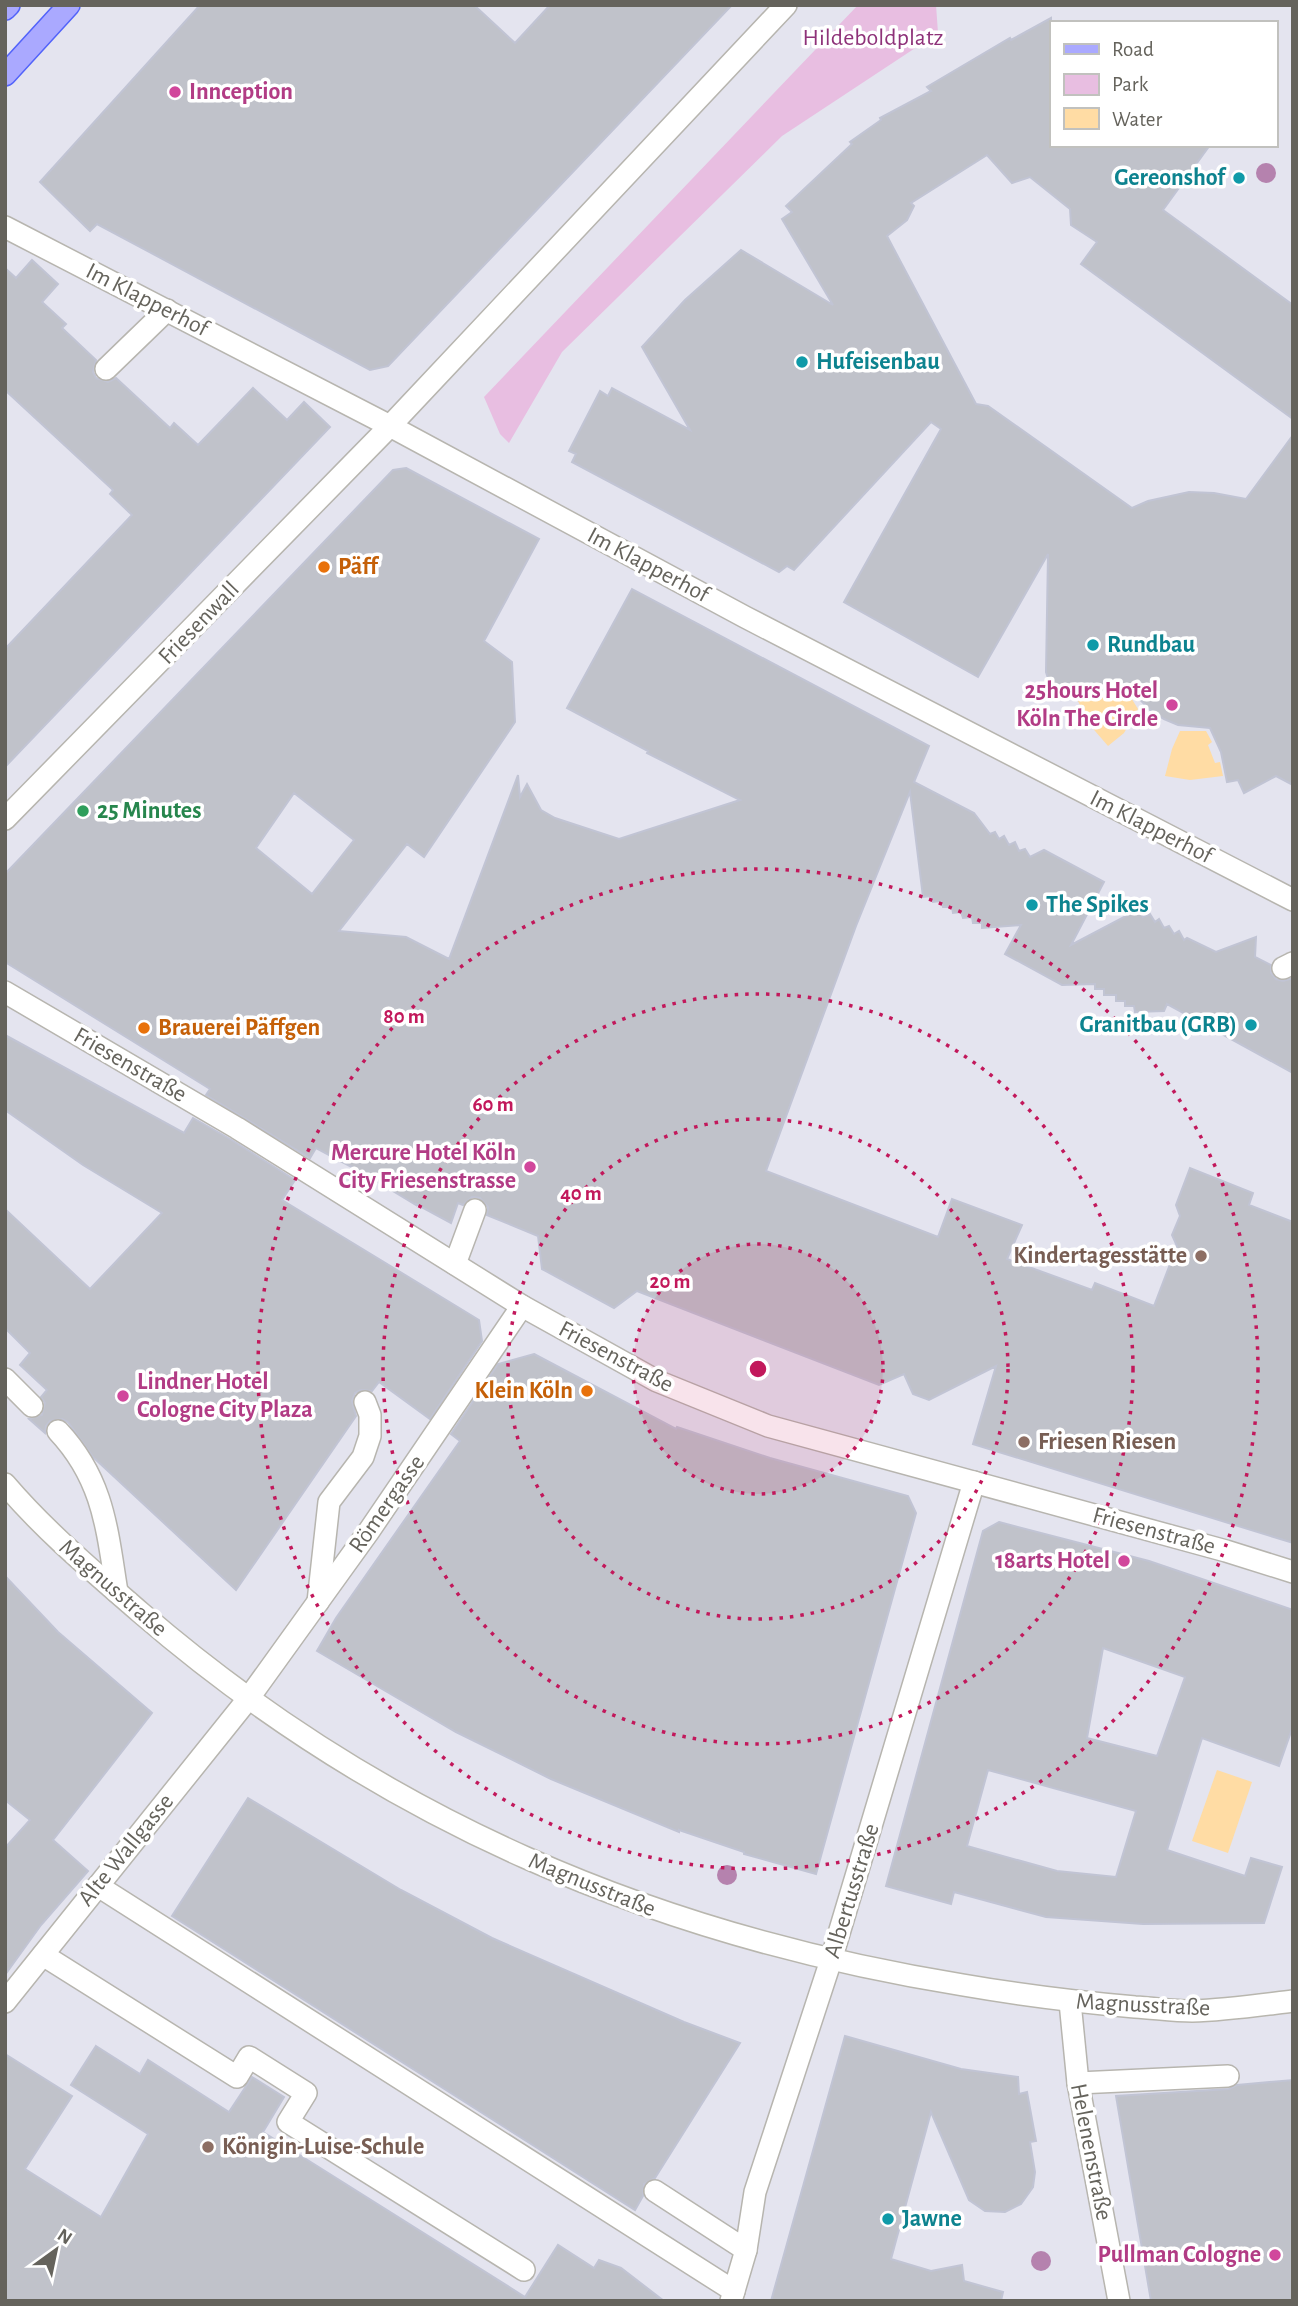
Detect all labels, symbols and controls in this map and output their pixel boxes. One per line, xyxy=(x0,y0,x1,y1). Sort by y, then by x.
legend xyxy=(1050,21,1277,147)
park label: Hildeboldplatz xyxy=(803,26,944,50)
text: Road xyxy=(1112,39,1154,60)
text: Park xyxy=(1112,74,1149,95)
place label: Innception xyxy=(189,80,293,104)
marker: Innception xyxy=(167,84,183,100)
text: Water xyxy=(1112,109,1162,130)
place label: Gereonshof xyxy=(1114,166,1227,190)
marker: Gereonshof xyxy=(1231,170,1247,186)
street label: Im Klapperhof xyxy=(82,259,214,342)
place label: Hufeisenbau xyxy=(816,350,940,374)
marker: Hufeisenbau xyxy=(794,354,810,370)
street label: Im Klapperhof xyxy=(583,523,714,608)
place label: Päff xyxy=(338,555,380,579)
marker: Päff xyxy=(316,559,332,575)
street label: Friesenwall xyxy=(154,577,244,669)
place label: Rundbau xyxy=(1107,633,1196,657)
marker: Rundbau xyxy=(1085,637,1101,653)
place label: 25hours Hotel Köln The Circle xyxy=(1016,679,1158,731)
marker: 25hours Hotel Köln The Circle xyxy=(1164,697,1180,713)
street label: Im Klapperhof xyxy=(1086,786,1218,869)
place label: 25 Minutes xyxy=(97,799,201,823)
marker: 25 Minutes xyxy=(75,803,91,819)
place label: The Spikes xyxy=(1046,893,1149,917)
marker: The Spikes xyxy=(1024,897,1040,913)
text: 80 m xyxy=(383,1006,425,1027)
place label: Granitbau (GRB) xyxy=(1080,1013,1237,1037)
place label: Brauerei Päffgen xyxy=(158,1016,320,1040)
marker: Granitbau (GRB) xyxy=(1243,1017,1259,1033)
marker: Brauerei Päffgen xyxy=(136,1020,152,1036)
street label: Friesenstraße xyxy=(69,1023,191,1107)
text: 60 m xyxy=(472,1094,514,1115)
place label: Mercure Hotel Köln City Friesenstrasse xyxy=(331,1141,516,1193)
marker: Mercure Hotel Köln City Friesenstrasse xyxy=(522,1159,538,1175)
text: 40 m xyxy=(560,1183,602,1204)
place label: Kindertagesstätte xyxy=(1013,1244,1187,1268)
marker: Kindertagesstätte xyxy=(1193,1248,1209,1264)
text: 20 m xyxy=(650,1271,690,1292)
street label: Friesenstraße xyxy=(555,1317,677,1397)
centre of rings xyxy=(746,1357,770,1381)
place label: Lindner Hotel Cologne City Plaza xyxy=(137,1370,313,1422)
place label: Klein Köln xyxy=(474,1379,573,1403)
marker: Klein Köln xyxy=(579,1383,595,1399)
marker: Lindner Hotel Cologne City Plaza xyxy=(115,1388,131,1404)
place label: Friesen Riesen xyxy=(1038,1430,1176,1454)
marker: Friesen Riesen xyxy=(1016,1434,1032,1450)
street label: Römergasse xyxy=(345,1451,429,1557)
street label: Friesenstraße xyxy=(1090,1503,1218,1559)
street label: Magnusstraße xyxy=(54,1535,172,1641)
place label: 18arts Hotel xyxy=(995,1549,1110,1573)
marker: 18arts Hotel xyxy=(1116,1553,1132,1569)
street label: Alte Wallgasse xyxy=(74,1789,178,1911)
street label: Albertusstraße xyxy=(820,1821,884,1961)
street label: Magnusstraße xyxy=(525,1849,659,1921)
street label: Magnusstraße xyxy=(1075,1989,1211,2021)
street label: Helenenstraße xyxy=(1066,2081,1116,2223)
place label: Königin-Luise-Schule xyxy=(222,2135,424,2159)
marker: Königin-Luise-Schule xyxy=(200,2139,216,2155)
place label: Jawne xyxy=(902,2207,962,2231)
marker: Jawne xyxy=(880,2211,896,2227)
north arrow xyxy=(21,2215,91,2285)
text: N xyxy=(54,2225,75,2249)
place label: Pullman Cologne xyxy=(1098,2243,1261,2267)
marker: Pullman Cologne xyxy=(1267,2247,1283,2263)

